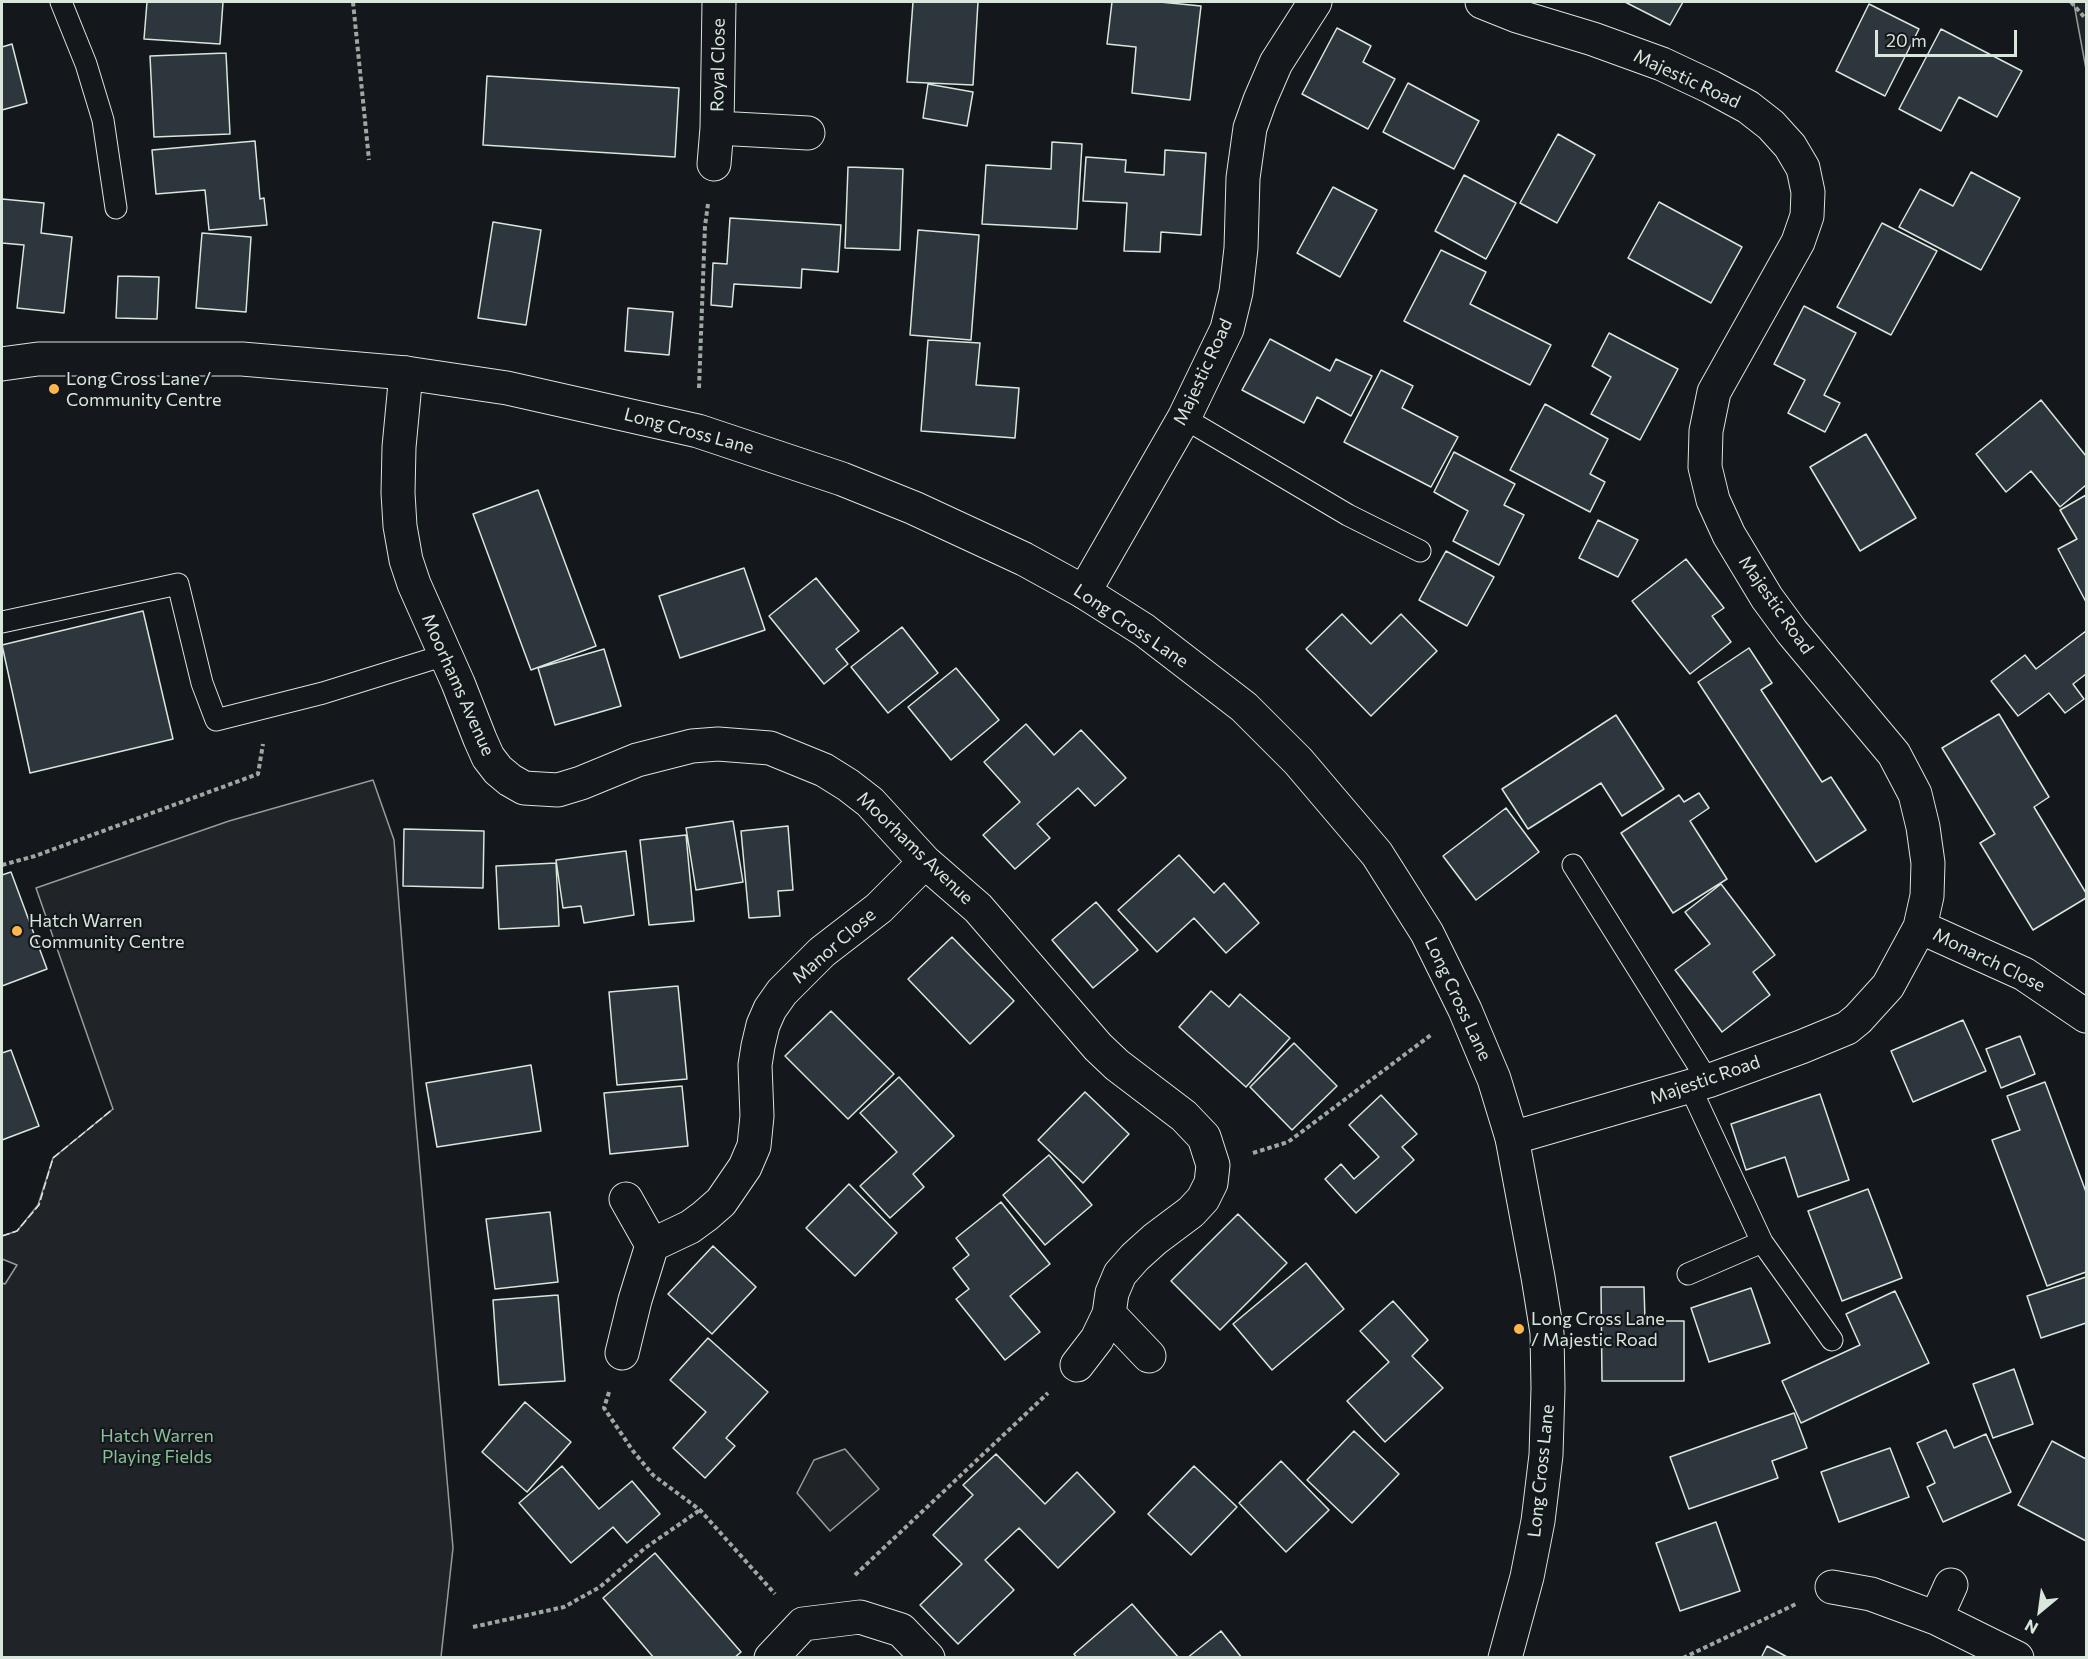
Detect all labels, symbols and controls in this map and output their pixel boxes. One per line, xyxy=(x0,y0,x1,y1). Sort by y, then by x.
street label: Royal Close xyxy=(706,18,730,112)
scale bar xyxy=(1878,18,2020,56)
text: 20 m xyxy=(1886,29,1927,51)
street label: Majestic Road xyxy=(1630,45,1744,113)
street label: Majestic Road xyxy=(1169,315,1237,429)
place label: Long Cross Lane / Community Centre xyxy=(66,368,222,410)
marker: Long Cross Lane / Community Centre xyxy=(47,382,61,396)
street label: Long Cross Lane xyxy=(622,403,756,459)
street label: Majestic Road xyxy=(1734,552,1818,658)
street label: Long Cross Lane xyxy=(1070,580,1192,672)
street label: Moorhams Avenue xyxy=(417,611,499,759)
street label: Moorhams Avenue xyxy=(852,787,978,909)
street label: Manor Close xyxy=(788,904,880,988)
place label: Hatch Warren Community Centre xyxy=(29,910,185,952)
street label: Monarch Close xyxy=(1929,923,2049,997)
marker: Hatch Warren Community Centre xyxy=(10,924,24,938)
street label: Long Cross Lane xyxy=(1420,934,1496,1064)
street label: Majestic Road xyxy=(1647,1051,1763,1109)
place label: Long Cross Lane / Majestic Road xyxy=(1531,1308,1665,1350)
marker: Long Cross Lane / Majestic Road xyxy=(1512,1322,1526,1336)
street label: Long Cross Lane xyxy=(1523,1403,1559,1539)
park label: Hatch Warren Playing Fields xyxy=(100,1425,214,1468)
north arrow xyxy=(2010,1581,2070,1641)
text: N xyxy=(2021,1616,2041,1638)

